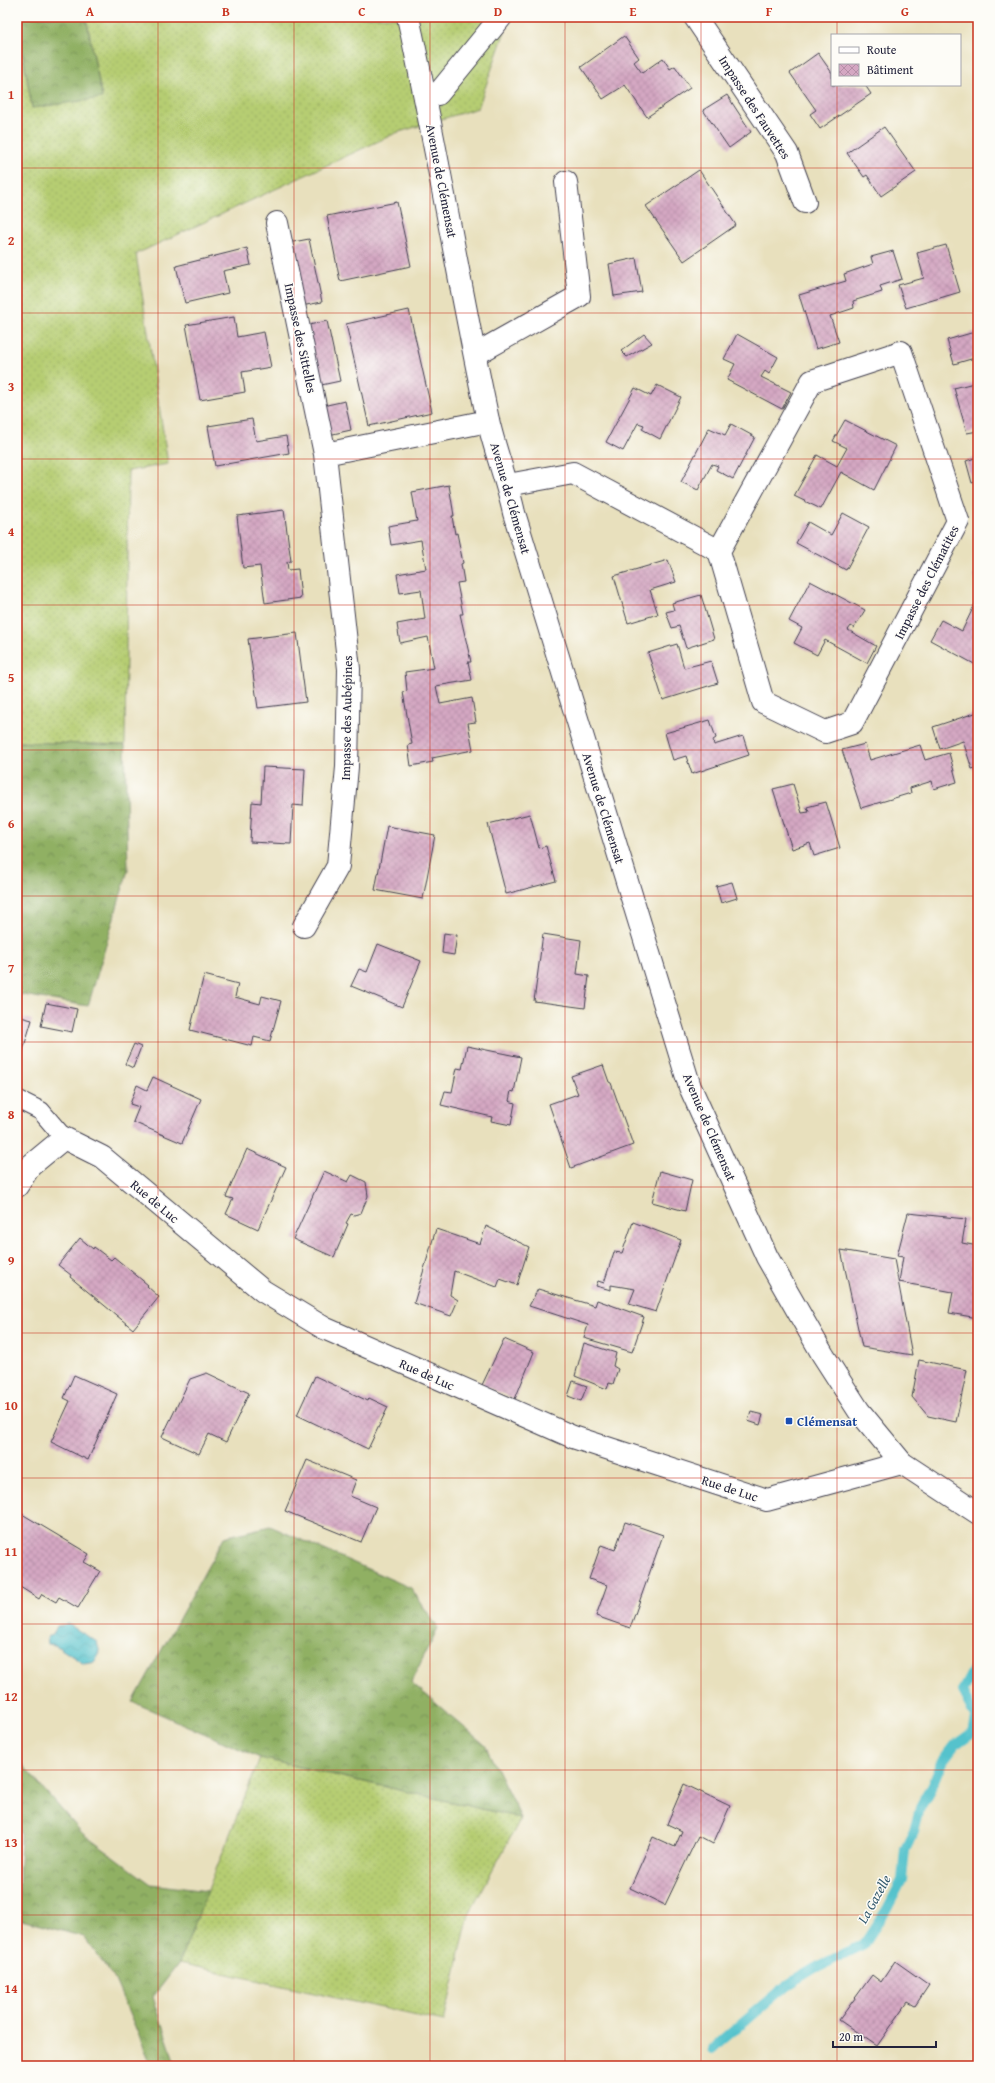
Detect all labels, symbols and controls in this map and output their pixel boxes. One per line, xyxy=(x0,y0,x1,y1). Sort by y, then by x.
text: A xyxy=(86,2,95,21)
text: B xyxy=(222,2,230,21)
text: C xyxy=(358,2,366,21)
text: D xyxy=(494,2,502,21)
text: E xyxy=(630,2,637,21)
text: F xyxy=(766,2,773,21)
text: G xyxy=(901,2,909,21)
legend xyxy=(831,34,961,86)
text: Route xyxy=(867,41,897,58)
street label: Impasse des Fauvettes xyxy=(714,52,795,163)
text: Bâtiment xyxy=(867,61,914,78)
text: 1 xyxy=(8,85,14,104)
street label: Avenue de Clémensat xyxy=(421,123,462,240)
text: 2 xyxy=(8,231,15,250)
street label: Impasse des Sittelles xyxy=(280,281,321,395)
text: 3 xyxy=(8,377,14,396)
street label: Avenue de Clémensat xyxy=(485,440,536,557)
text: 4 xyxy=(8,522,15,541)
street label: Impasse des Clématites xyxy=(889,522,963,643)
street label: Impasse des Aubépines xyxy=(336,655,357,781)
text: 5 xyxy=(8,668,15,687)
street label: Avenue de Clémensat xyxy=(578,750,630,867)
text: 6 xyxy=(8,814,15,833)
text: 7 xyxy=(8,959,15,978)
street label: Avenue de Clémensat xyxy=(678,1070,741,1184)
text: 8 xyxy=(8,1105,15,1124)
street label: Rue de Luc xyxy=(126,1175,183,1228)
text: 9 xyxy=(8,1251,15,1270)
street label: Rue de Luc xyxy=(396,1354,458,1395)
text: 10 xyxy=(4,1396,18,1415)
place label: Clémensat xyxy=(797,1412,857,1431)
marker: Clémensat xyxy=(784,1416,794,1426)
street label: Rue de Luc xyxy=(699,1470,761,1507)
text: 11 xyxy=(4,1542,18,1561)
text: 12 xyxy=(4,1687,18,1706)
text: 13 xyxy=(4,1833,18,1852)
water label: La Gazelle xyxy=(852,1871,896,1928)
text: 14 xyxy=(4,1979,18,1998)
scale bar xyxy=(833,2023,936,2049)
text: 20 m xyxy=(839,2028,863,2045)

